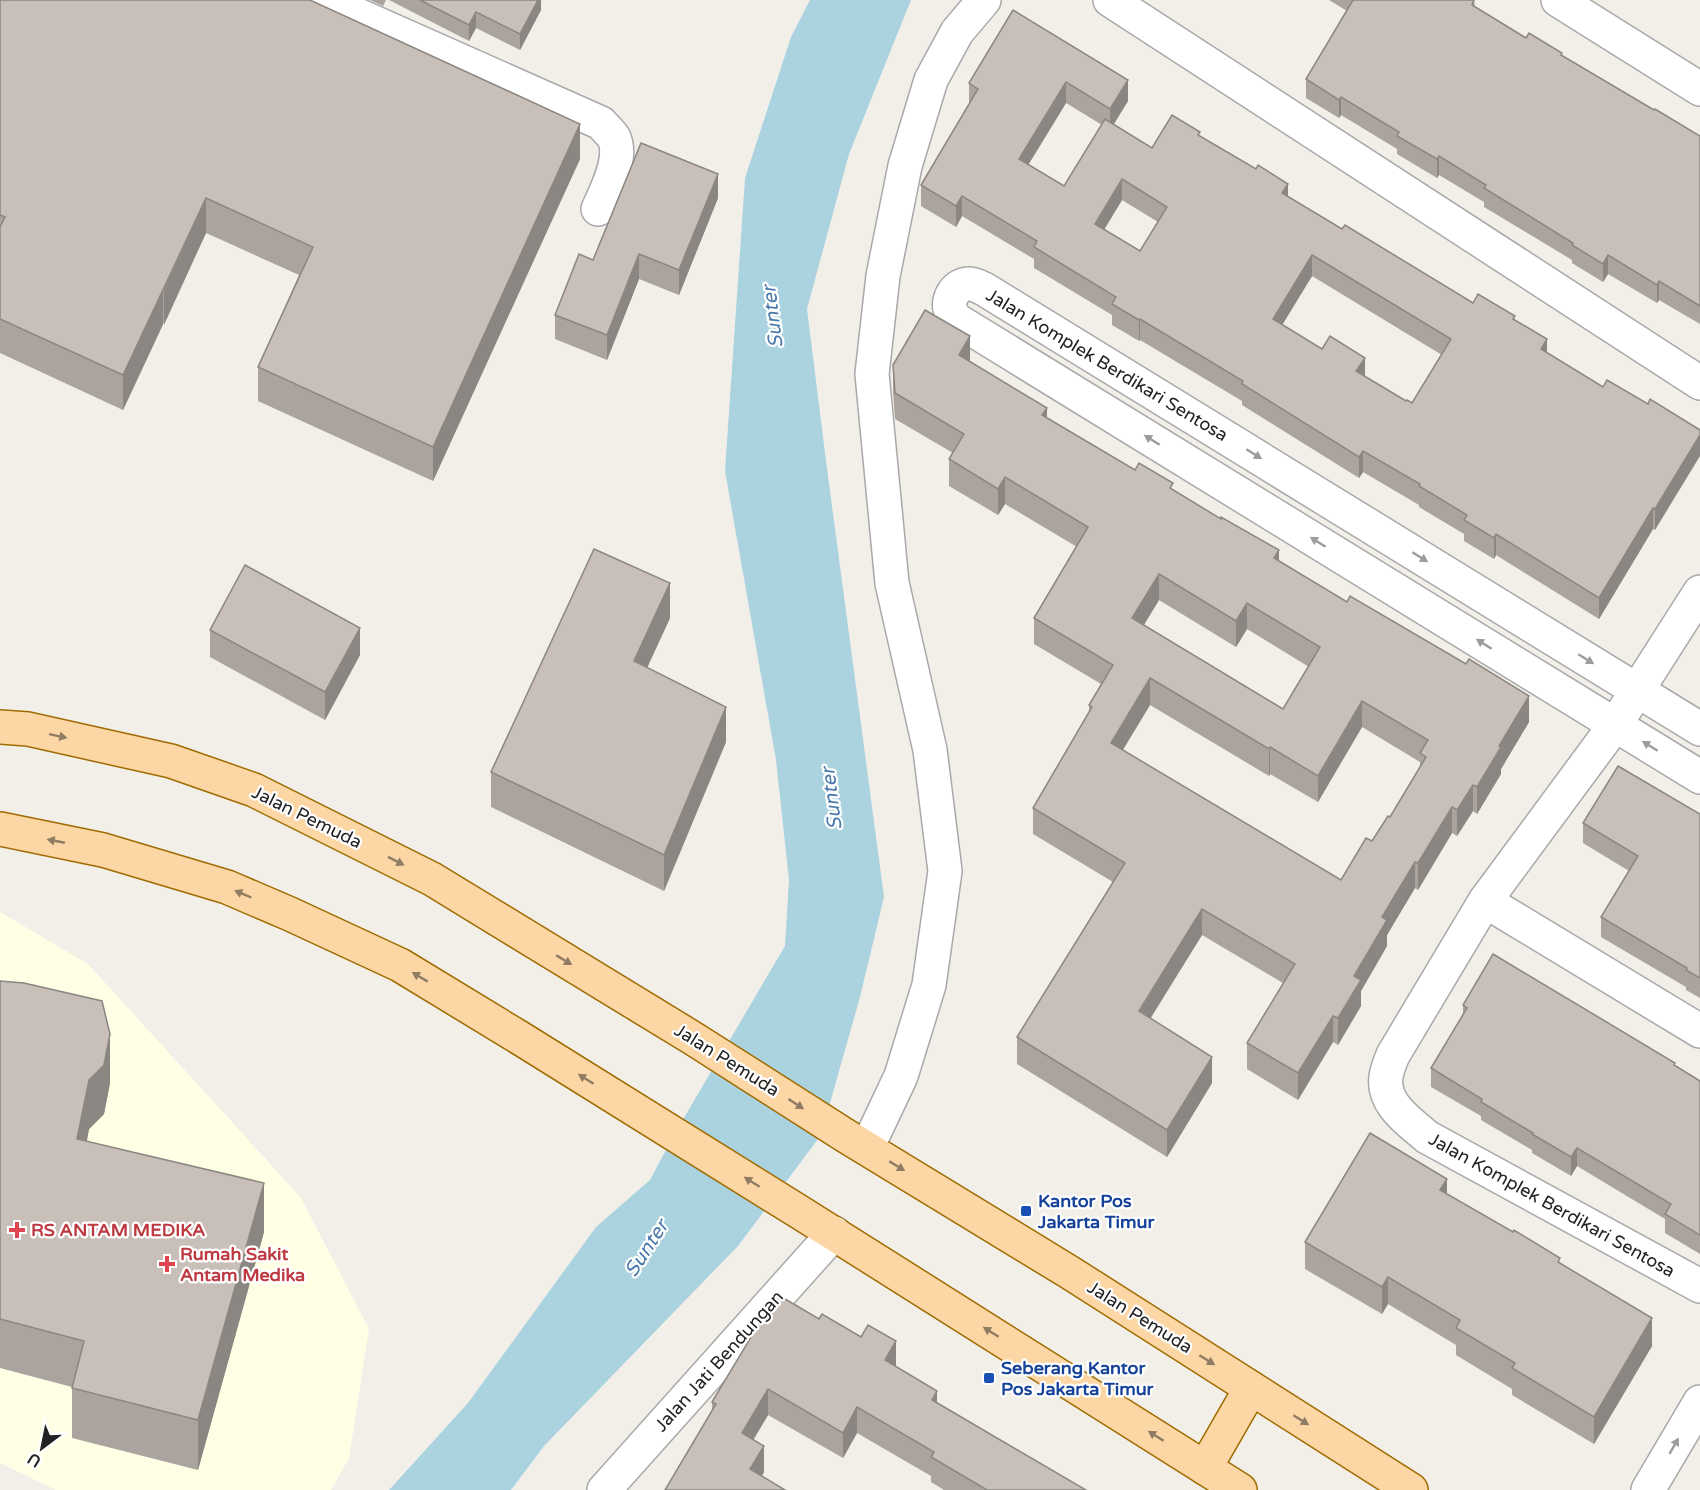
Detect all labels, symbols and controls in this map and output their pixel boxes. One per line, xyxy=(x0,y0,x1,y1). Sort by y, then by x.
water label: Sunter xyxy=(757,282,789,349)
street label: Jalan Komplek Berdikari Sentosa xyxy=(982,284,1232,446)
one-way arrow xyxy=(1144,434,1160,445)
one-way arrow xyxy=(1246,449,1262,460)
one-way arrow xyxy=(1310,536,1326,547)
one-way arrow xyxy=(1412,551,1428,562)
one-way arrow xyxy=(1476,639,1492,650)
one-way arrow xyxy=(1578,653,1595,664)
one-way arrow xyxy=(48,732,67,741)
one-way arrow xyxy=(1642,741,1658,752)
water label: Sunter xyxy=(816,764,848,831)
street label: Jalan Pemuda xyxy=(248,781,366,853)
one-way arrow xyxy=(47,836,66,845)
one-way arrow xyxy=(387,856,405,866)
one-way arrow xyxy=(234,889,252,899)
one-way arrow xyxy=(556,954,572,965)
one-way arrow xyxy=(412,972,428,983)
street label: Jalan Pemuda xyxy=(670,1019,784,1101)
one-way arrow xyxy=(578,1073,594,1084)
one-way arrow xyxy=(788,1099,804,1110)
street label: Jalan Komplek Berdikari Sentosa xyxy=(1425,1128,1679,1282)
one-way arrow xyxy=(889,1161,905,1172)
one-way arrow xyxy=(744,1176,760,1187)
place label: Kantor Pos Jakarta Timur xyxy=(1037,1190,1155,1233)
marker: Kantor Pos Jakarta Timur xyxy=(1019,1204,1033,1218)
water label: Sunter xyxy=(620,1214,675,1281)
place label: RS ANTAM MEDIKA xyxy=(31,1219,205,1241)
marker: RS ANTAM MEDIKA xyxy=(8,1221,26,1239)
place label: Rumah Sakit Antam Medika xyxy=(180,1243,305,1286)
marker: Rumah Sakit Antam Medika xyxy=(158,1255,176,1273)
street label: Jalan Pemuda xyxy=(1083,1276,1197,1358)
street label: Jalan Jati Bendungan xyxy=(650,1286,788,1436)
one-way arrow xyxy=(983,1327,999,1338)
one-way arrow xyxy=(1199,1355,1215,1366)
place label: Seberang Kantor Pos Jakarta Timur xyxy=(1001,1357,1155,1400)
marker: Seberang Kantor Pos Jakarta Timur xyxy=(982,1371,996,1385)
one-way arrow xyxy=(1293,1414,1309,1425)
north arrow xyxy=(12,1418,72,1478)
one-way arrow xyxy=(1147,1431,1164,1442)
one-way arrow xyxy=(1669,1438,1680,1454)
text: U xyxy=(24,1448,45,1472)

